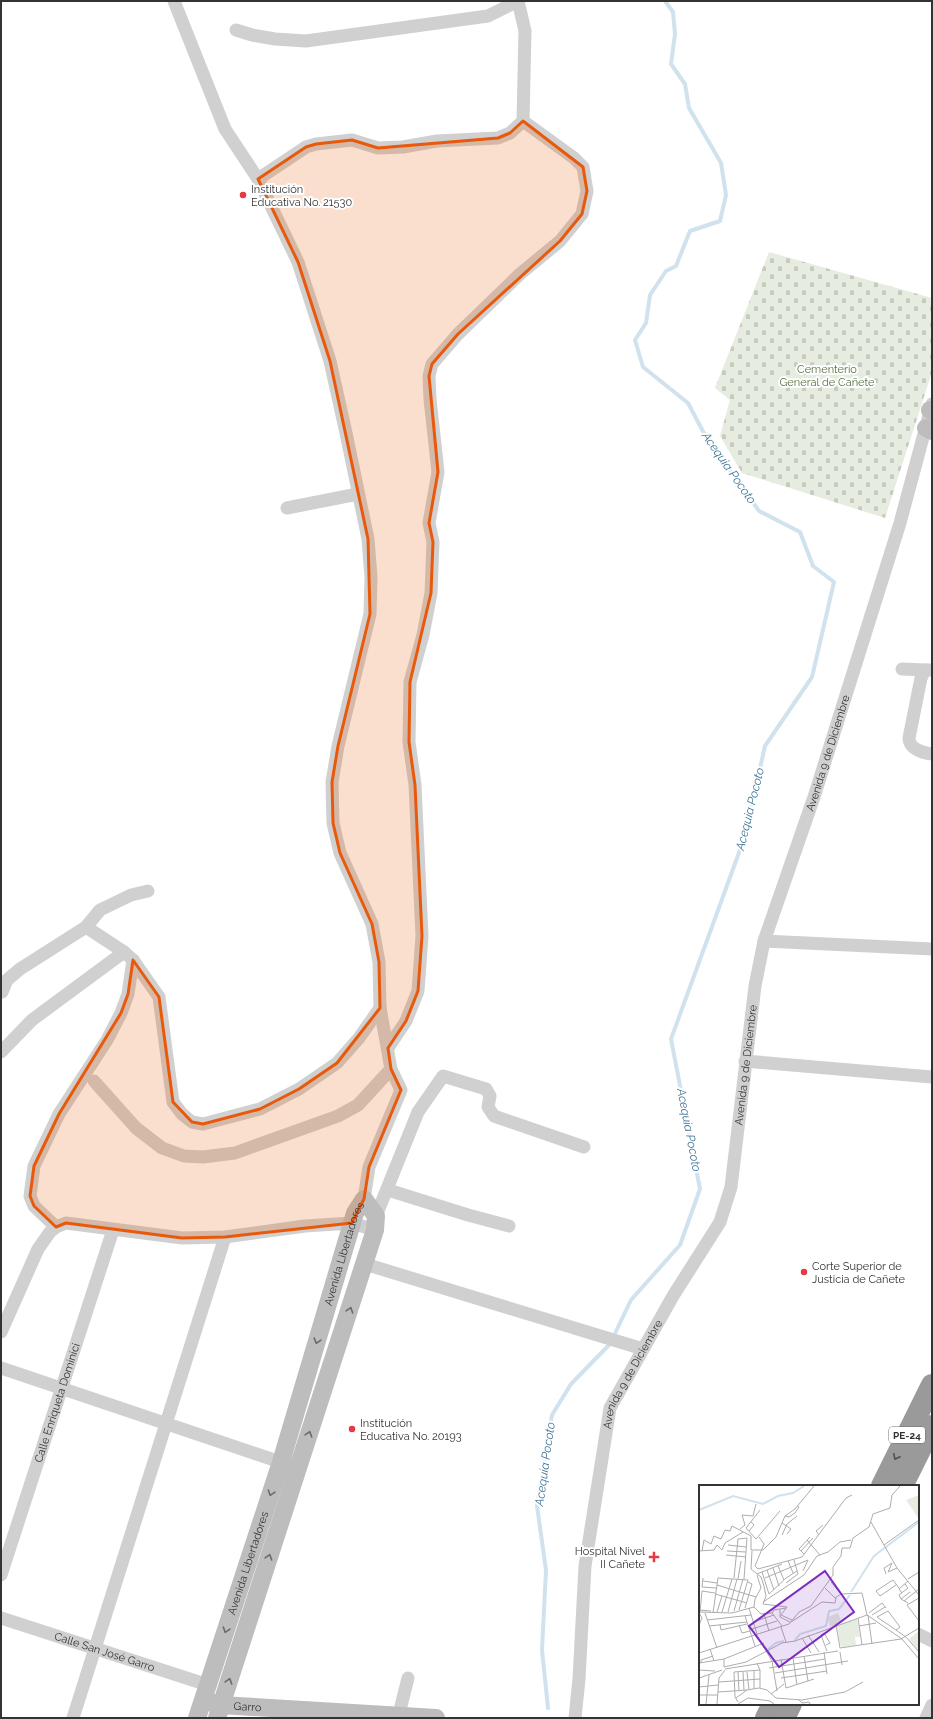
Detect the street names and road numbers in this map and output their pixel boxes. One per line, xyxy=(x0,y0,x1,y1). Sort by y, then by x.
street label: Avenida 9 de Diciembre xyxy=(804,693,853,813)
street label: Avenida 9 de Diciembre xyxy=(732,1004,760,1126)
street label: Avenida Libertadores xyxy=(322,1200,367,1307)
street label: Avenida 9 de Diciembre xyxy=(601,1317,666,1430)
street label: Calle Enriqueta Dominici xyxy=(32,1342,83,1464)
road number: PE-24 xyxy=(889,1427,925,1443)
street label: Avenida Libertadores xyxy=(225,1510,271,1617)
street label: Calle San José Garro xyxy=(53,1630,157,1675)
street label: Garro xyxy=(233,1700,262,1714)

